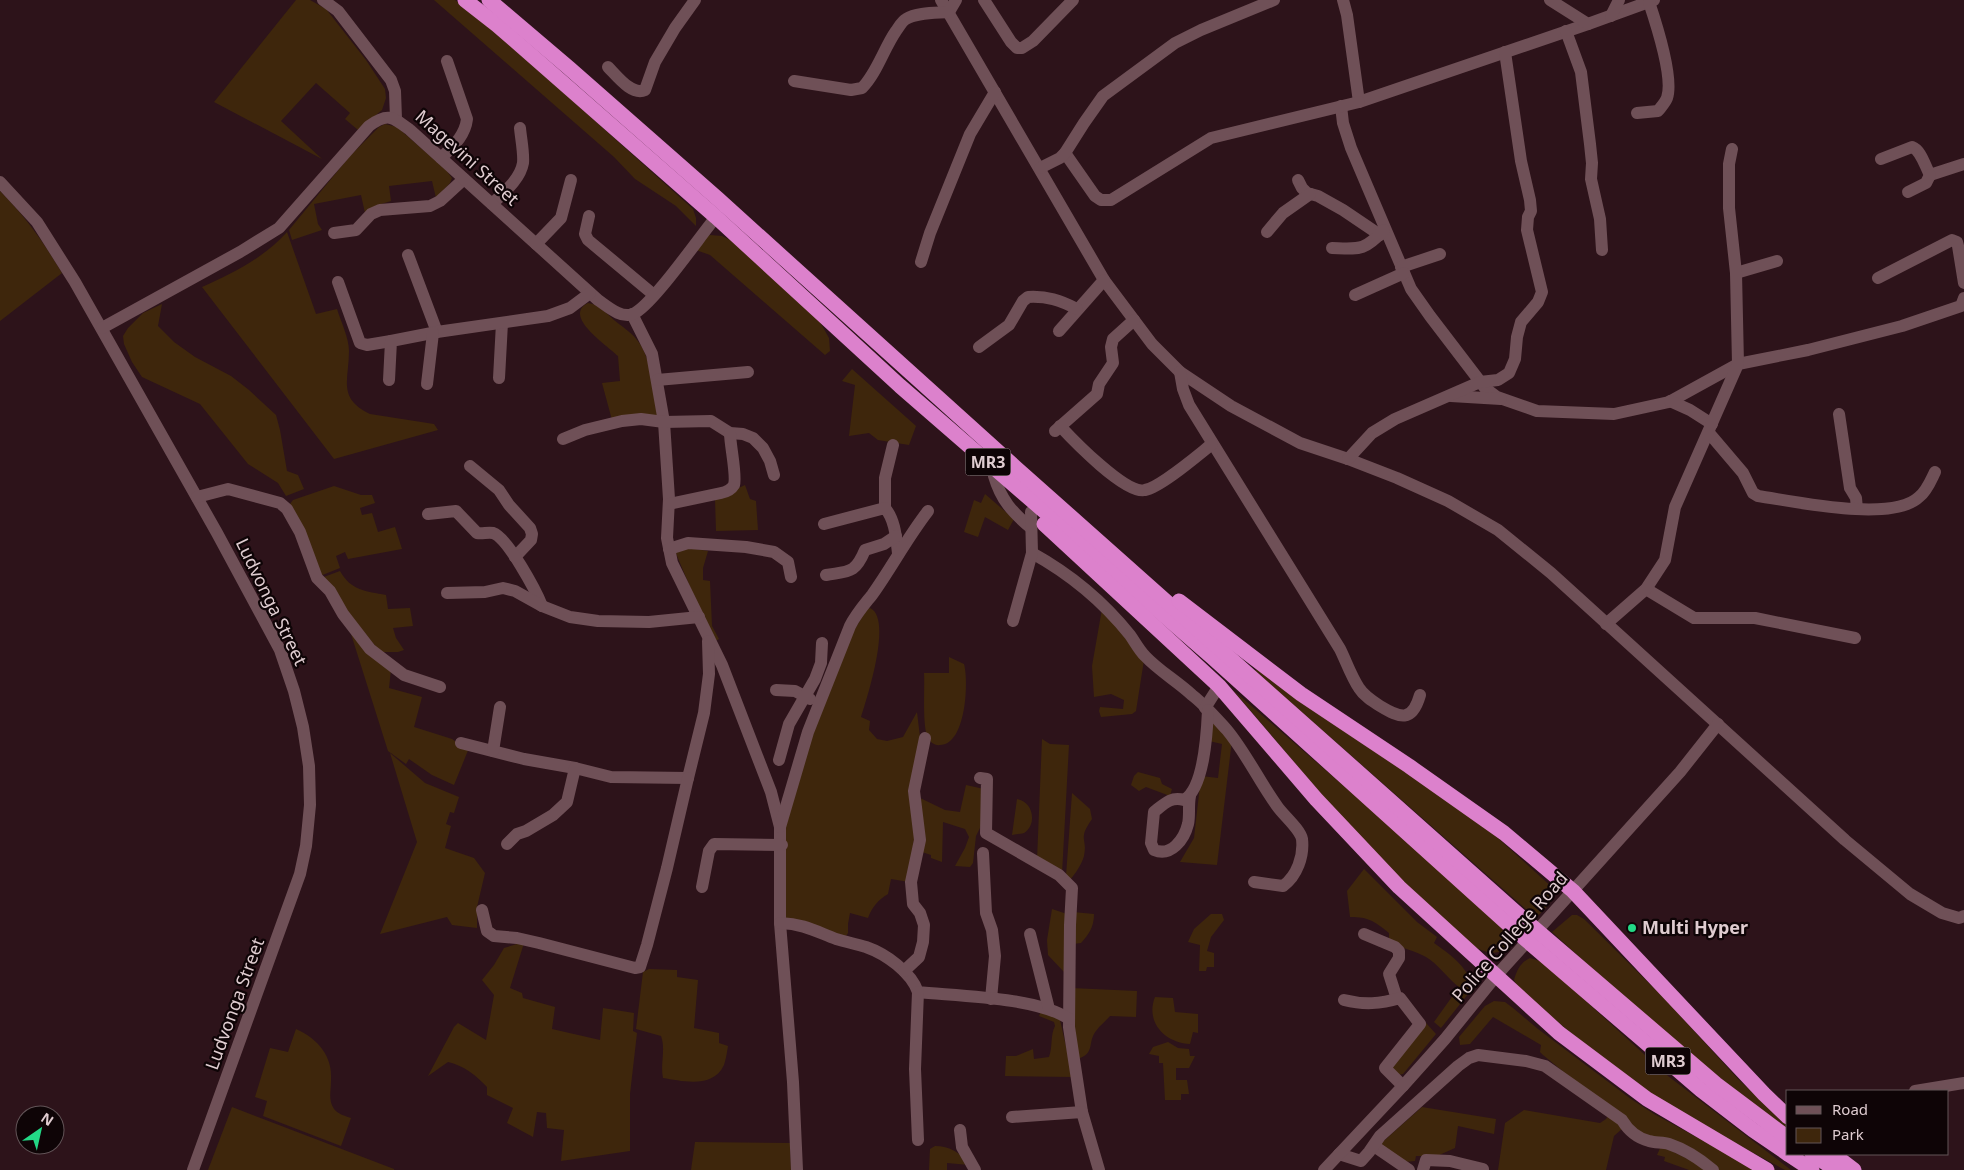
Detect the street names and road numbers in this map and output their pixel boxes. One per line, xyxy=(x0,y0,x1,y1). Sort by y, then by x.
street label: Magevini Street xyxy=(411,104,525,211)
road number: MR3 xyxy=(966,448,1010,476)
street label: Ludvonga Street xyxy=(231,534,313,670)
street label: Police College Road xyxy=(1446,866,1573,1007)
street label: Ludvonga Street xyxy=(199,934,269,1073)
road number: MR3 xyxy=(1646,1048,1690,1074)

